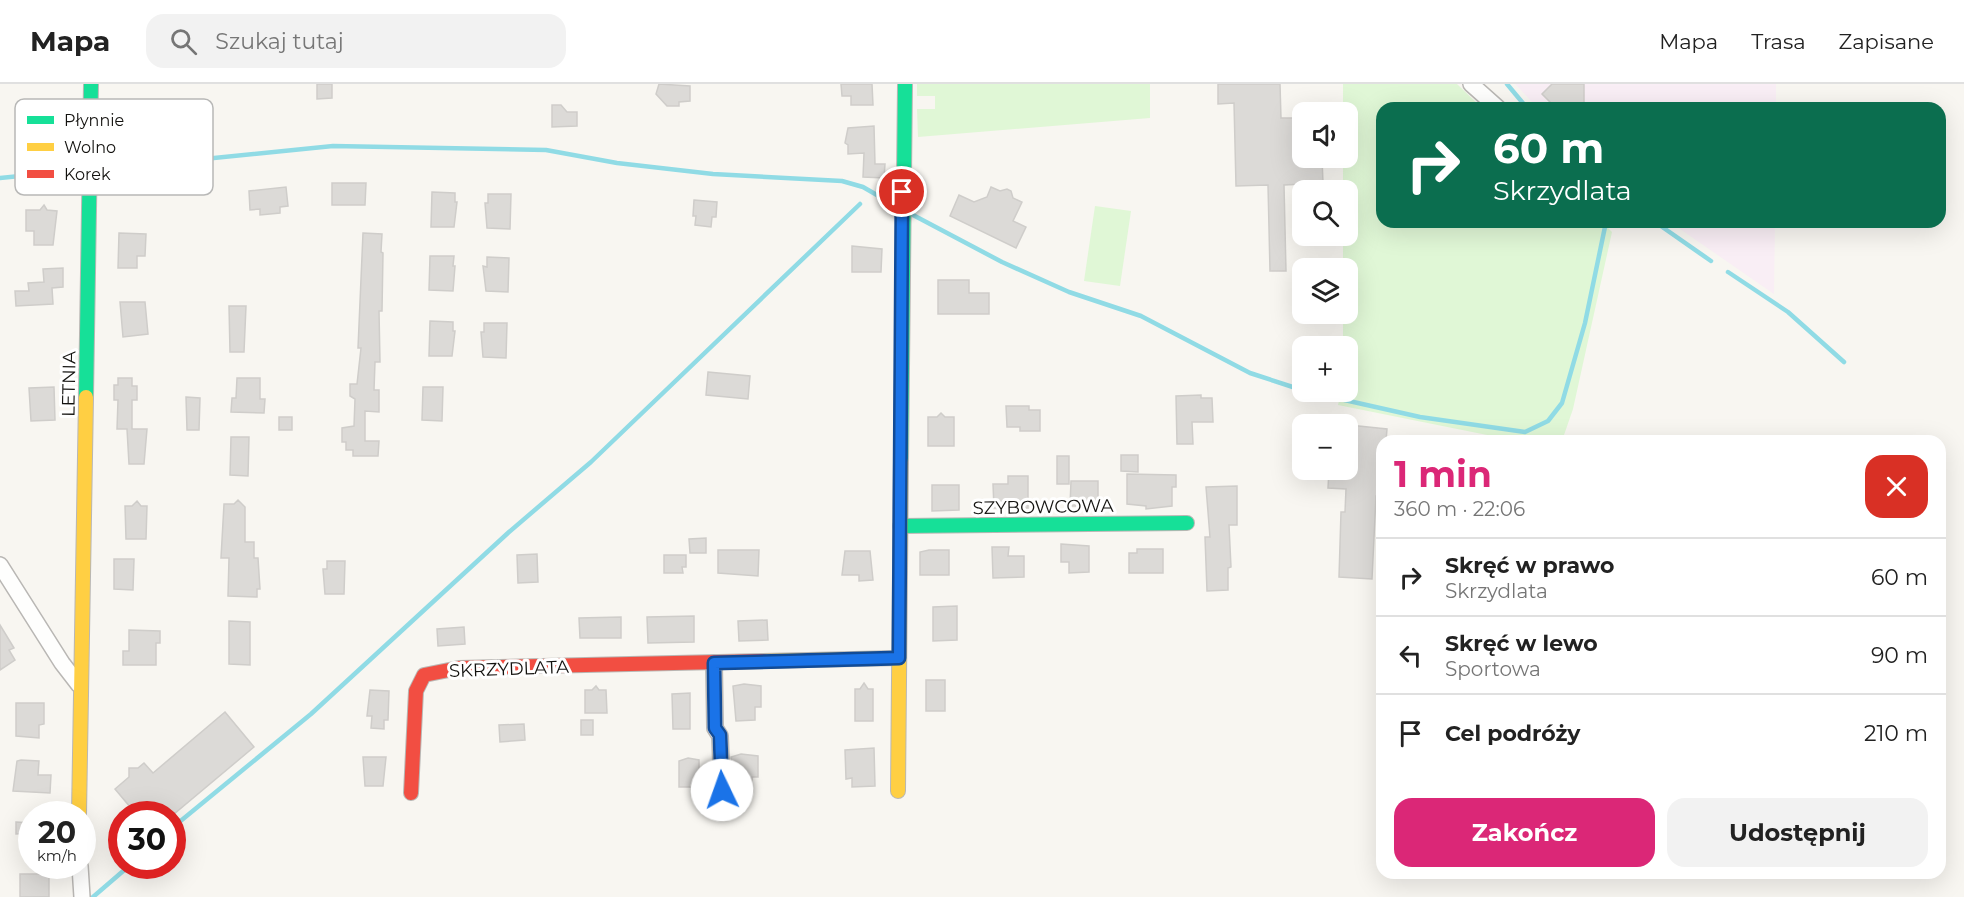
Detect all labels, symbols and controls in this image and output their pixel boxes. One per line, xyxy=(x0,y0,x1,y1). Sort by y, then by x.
search box xyxy=(146,14,566,68)
text: Mapa xyxy=(30,24,110,58)
icon: search xyxy=(167,25,200,58)
text: Szukaj tutaj xyxy=(215,28,344,55)
text: Mapa xyxy=(1659,29,1718,54)
text: Trasa xyxy=(1751,29,1806,54)
text: Zapisane xyxy=(1839,29,1934,54)
legend xyxy=(15,99,213,195)
map controls xyxy=(1292,102,1358,480)
button: sound xyxy=(1292,102,1358,168)
text: Płynnie xyxy=(64,111,124,130)
text: 60 m xyxy=(1493,122,1604,174)
icon: right xyxy=(1394,126,1472,204)
text: Wolno xyxy=(64,138,116,157)
text: Korek xyxy=(64,165,111,184)
pin xyxy=(876,166,927,217)
text: Skrzydlata xyxy=(1493,174,1632,207)
icon: arrive xyxy=(885,175,918,208)
button: search xyxy=(1292,180,1358,246)
button: layers xyxy=(1292,258,1358,324)
button: + xyxy=(1292,336,1358,402)
street label: LETNIA xyxy=(57,351,81,417)
button: − xyxy=(1292,414,1358,480)
text: 1 min xyxy=(1394,452,1492,496)
button: close xyxy=(1865,455,1928,518)
street label: SZYBOWCOWA xyxy=(972,495,1114,519)
text: 360 m · 22:06 xyxy=(1394,497,1525,521)
text: Skręć w prawo xyxy=(1445,552,1614,579)
icon: right xyxy=(1394,561,1427,594)
text: 60 m xyxy=(1871,564,1928,591)
text: Skrzydlata xyxy=(1445,579,1548,603)
text: Skręć w lewo xyxy=(1445,630,1598,657)
icon: left xyxy=(1394,639,1427,672)
text: 90 m xyxy=(1871,642,1928,669)
street label: SKRZYDLATA xyxy=(449,656,569,682)
text: Sportowa xyxy=(1445,657,1541,681)
icon: arrive xyxy=(1394,717,1427,750)
text: Cel podróży xyxy=(1445,720,1581,747)
text: 210 m xyxy=(1864,720,1928,747)
position arrow xyxy=(690,758,754,822)
button: Zakończ xyxy=(1394,798,1655,867)
button: Udostępnij xyxy=(1667,798,1928,867)
speed limit sign: 30 xyxy=(108,801,186,879)
text: 20 xyxy=(38,814,76,851)
text: km/h xyxy=(37,846,77,865)

